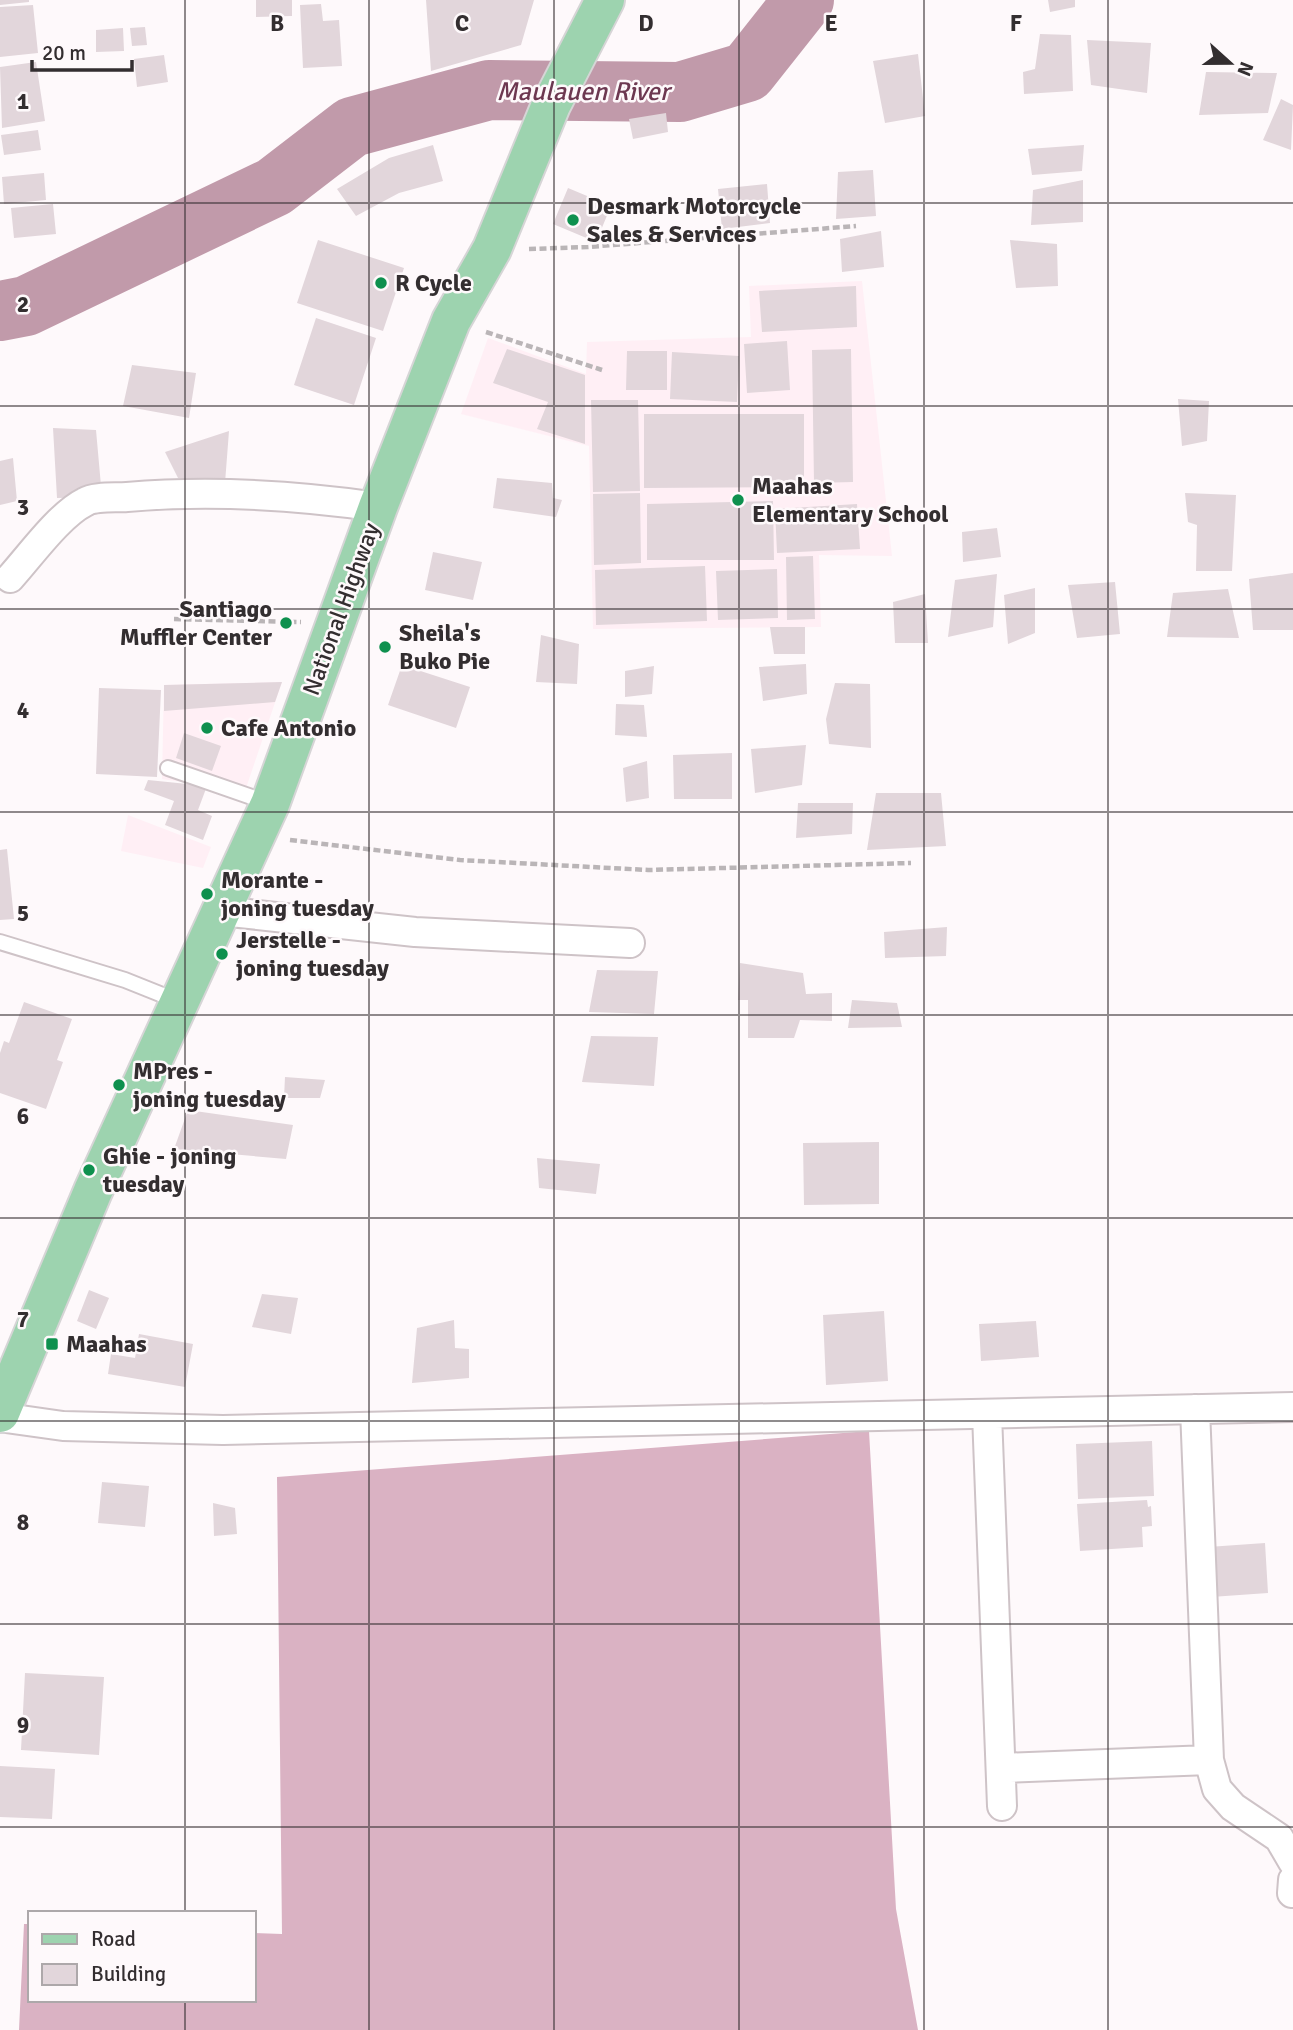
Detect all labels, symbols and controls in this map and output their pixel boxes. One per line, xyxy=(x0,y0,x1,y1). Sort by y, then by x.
text: B xyxy=(270,9,284,38)
text: C xyxy=(455,9,469,38)
text: D xyxy=(638,9,654,38)
text: E xyxy=(824,9,838,38)
text: F xyxy=(1010,9,1022,38)
scale bar xyxy=(32,28,131,72)
north arrow xyxy=(1195,28,1265,98)
text: 20 m xyxy=(42,40,86,66)
text: N xyxy=(1231,58,1259,79)
water label: Maulauen River xyxy=(497,76,673,108)
text: 1 xyxy=(17,87,29,116)
place label: Desmark Motorcycle Sales & Services xyxy=(587,191,801,249)
marker: Desmark Motorcycle Sales & Services xyxy=(565,212,581,228)
place label: R Cycle xyxy=(395,268,472,298)
marker: R Cycle xyxy=(373,275,389,291)
text: 2 xyxy=(17,290,29,319)
place label: Maahas Elementary School xyxy=(752,471,949,529)
marker: Maahas Elementary School xyxy=(730,492,746,508)
text: 3 xyxy=(17,493,29,522)
street label: National Highway xyxy=(296,519,386,699)
place label: Santiago Muffler Center xyxy=(120,594,272,652)
marker: Santiago Muffler Center xyxy=(278,615,294,631)
place label: Sheila's Buko Pie xyxy=(399,618,490,676)
marker: Sheila's Buko Pie xyxy=(377,639,393,655)
text: 4 xyxy=(17,696,29,725)
place label: Cafe Antonio xyxy=(221,713,356,743)
marker: Cafe Antonio xyxy=(199,720,215,736)
place label: Morante - joning tuesday xyxy=(221,865,374,923)
marker: Morante - joning tuesday xyxy=(199,886,215,902)
text: 5 xyxy=(17,899,29,928)
place label: Jerstelle - joning tuesday xyxy=(236,925,389,983)
marker: Jerstelle - joning tuesday xyxy=(214,946,230,962)
place label: MPres - joning tuesday xyxy=(133,1056,286,1114)
marker: MPres - joning tuesday xyxy=(111,1077,127,1093)
text: 6 xyxy=(17,1102,29,1131)
place label: Ghie - joning tuesday xyxy=(102,1141,237,1199)
marker: Ghie - joning tuesday xyxy=(81,1162,97,1178)
text: 7 xyxy=(17,1305,29,1334)
place label: Maahas xyxy=(66,1329,147,1359)
marker: Maahas xyxy=(44,1336,60,1352)
text: 8 xyxy=(17,1508,29,1537)
text: 9 xyxy=(17,1711,29,1740)
legend xyxy=(28,1911,256,2002)
text: Road xyxy=(91,1926,136,1952)
text: Building xyxy=(91,1961,166,1987)

